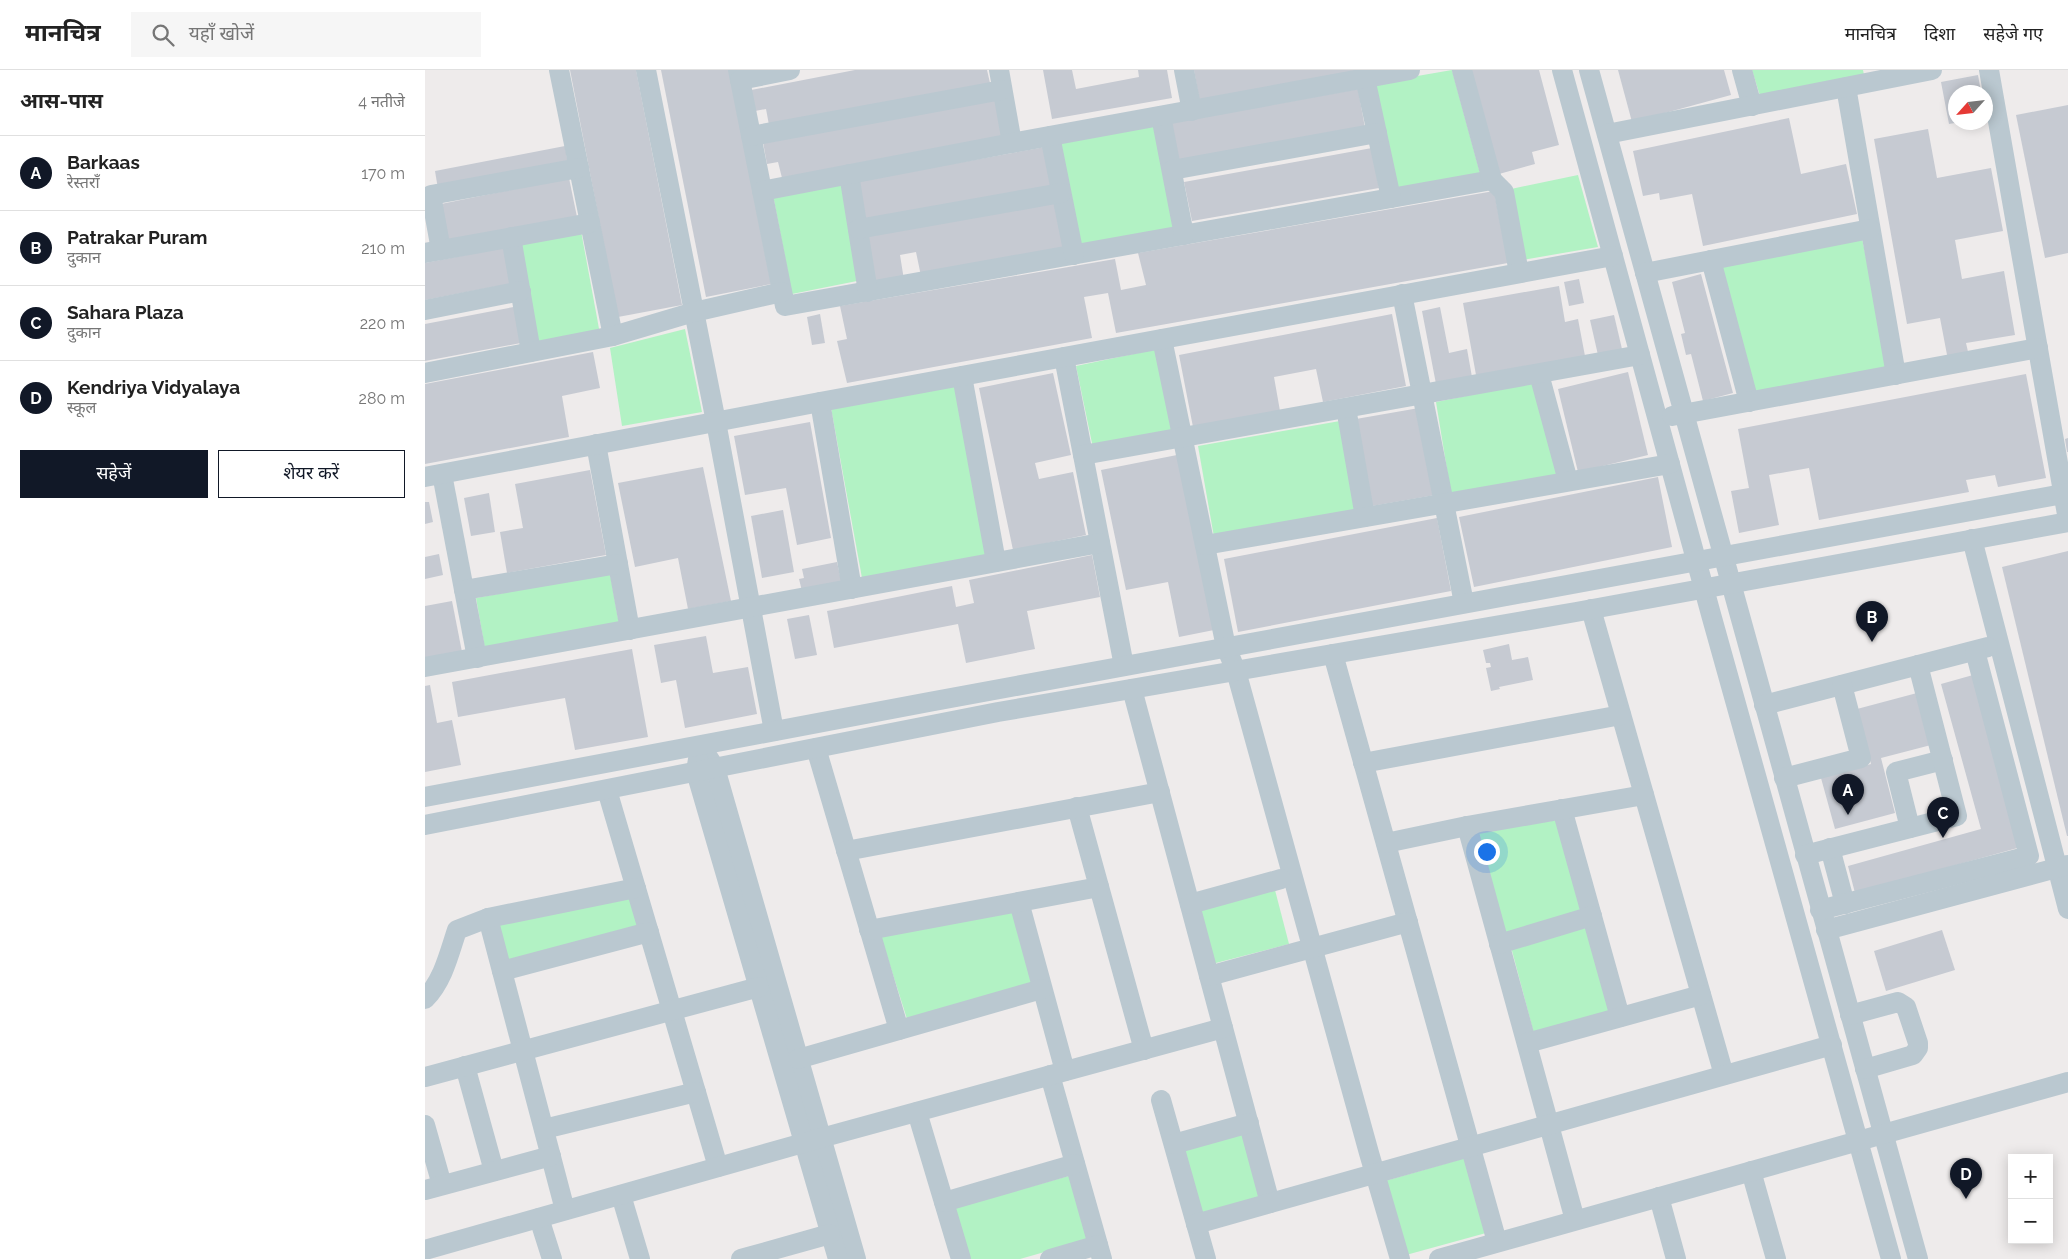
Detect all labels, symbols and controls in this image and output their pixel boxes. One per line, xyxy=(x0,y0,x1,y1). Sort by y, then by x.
search box xyxy=(131,12,481,57)
text: मानचित्र xyxy=(25,18,101,47)
icon: search xyxy=(149,21,177,49)
text: यहाँ खोजें xyxy=(189,22,254,44)
text: मानचित्र xyxy=(1845,23,1896,44)
text: दिशा xyxy=(1924,23,1955,44)
text: सहेजे गए xyxy=(1983,23,2043,44)
north arrow xyxy=(1948,85,1993,130)
text: आस-पास xyxy=(20,88,103,113)
text: 4 नतीजे xyxy=(358,92,405,111)
text: Barkaas xyxy=(67,151,140,173)
text: A xyxy=(31,164,41,183)
text: 170 m xyxy=(361,164,405,183)
text: रेस्तराँ xyxy=(67,173,100,192)
text: Patrakar Puram xyxy=(67,226,207,248)
text: B xyxy=(31,239,41,258)
text: 210 m xyxy=(361,239,405,258)
text: दुकान xyxy=(67,248,101,267)
text: Sahara Plaza xyxy=(67,301,184,323)
text: C xyxy=(31,314,41,333)
text: 220 m xyxy=(360,314,405,333)
text: दुकान xyxy=(67,323,101,342)
text: Kendriya Vidyalaya xyxy=(67,376,240,398)
text: D xyxy=(30,389,42,408)
text: 280 m xyxy=(359,389,405,408)
text: स्कूल xyxy=(67,398,96,417)
button: सहेजें xyxy=(20,450,208,498)
button: शेयर करें xyxy=(218,450,405,498)
pin: B xyxy=(1856,601,1888,642)
pin: A xyxy=(1832,774,1864,815)
pin: C xyxy=(1927,797,1959,838)
your location xyxy=(1474,839,1500,865)
map controls xyxy=(2008,1154,2053,1244)
button: + xyxy=(2008,1154,2053,1199)
pin: D xyxy=(1950,1158,1982,1199)
button: − xyxy=(2008,1199,2053,1244)

